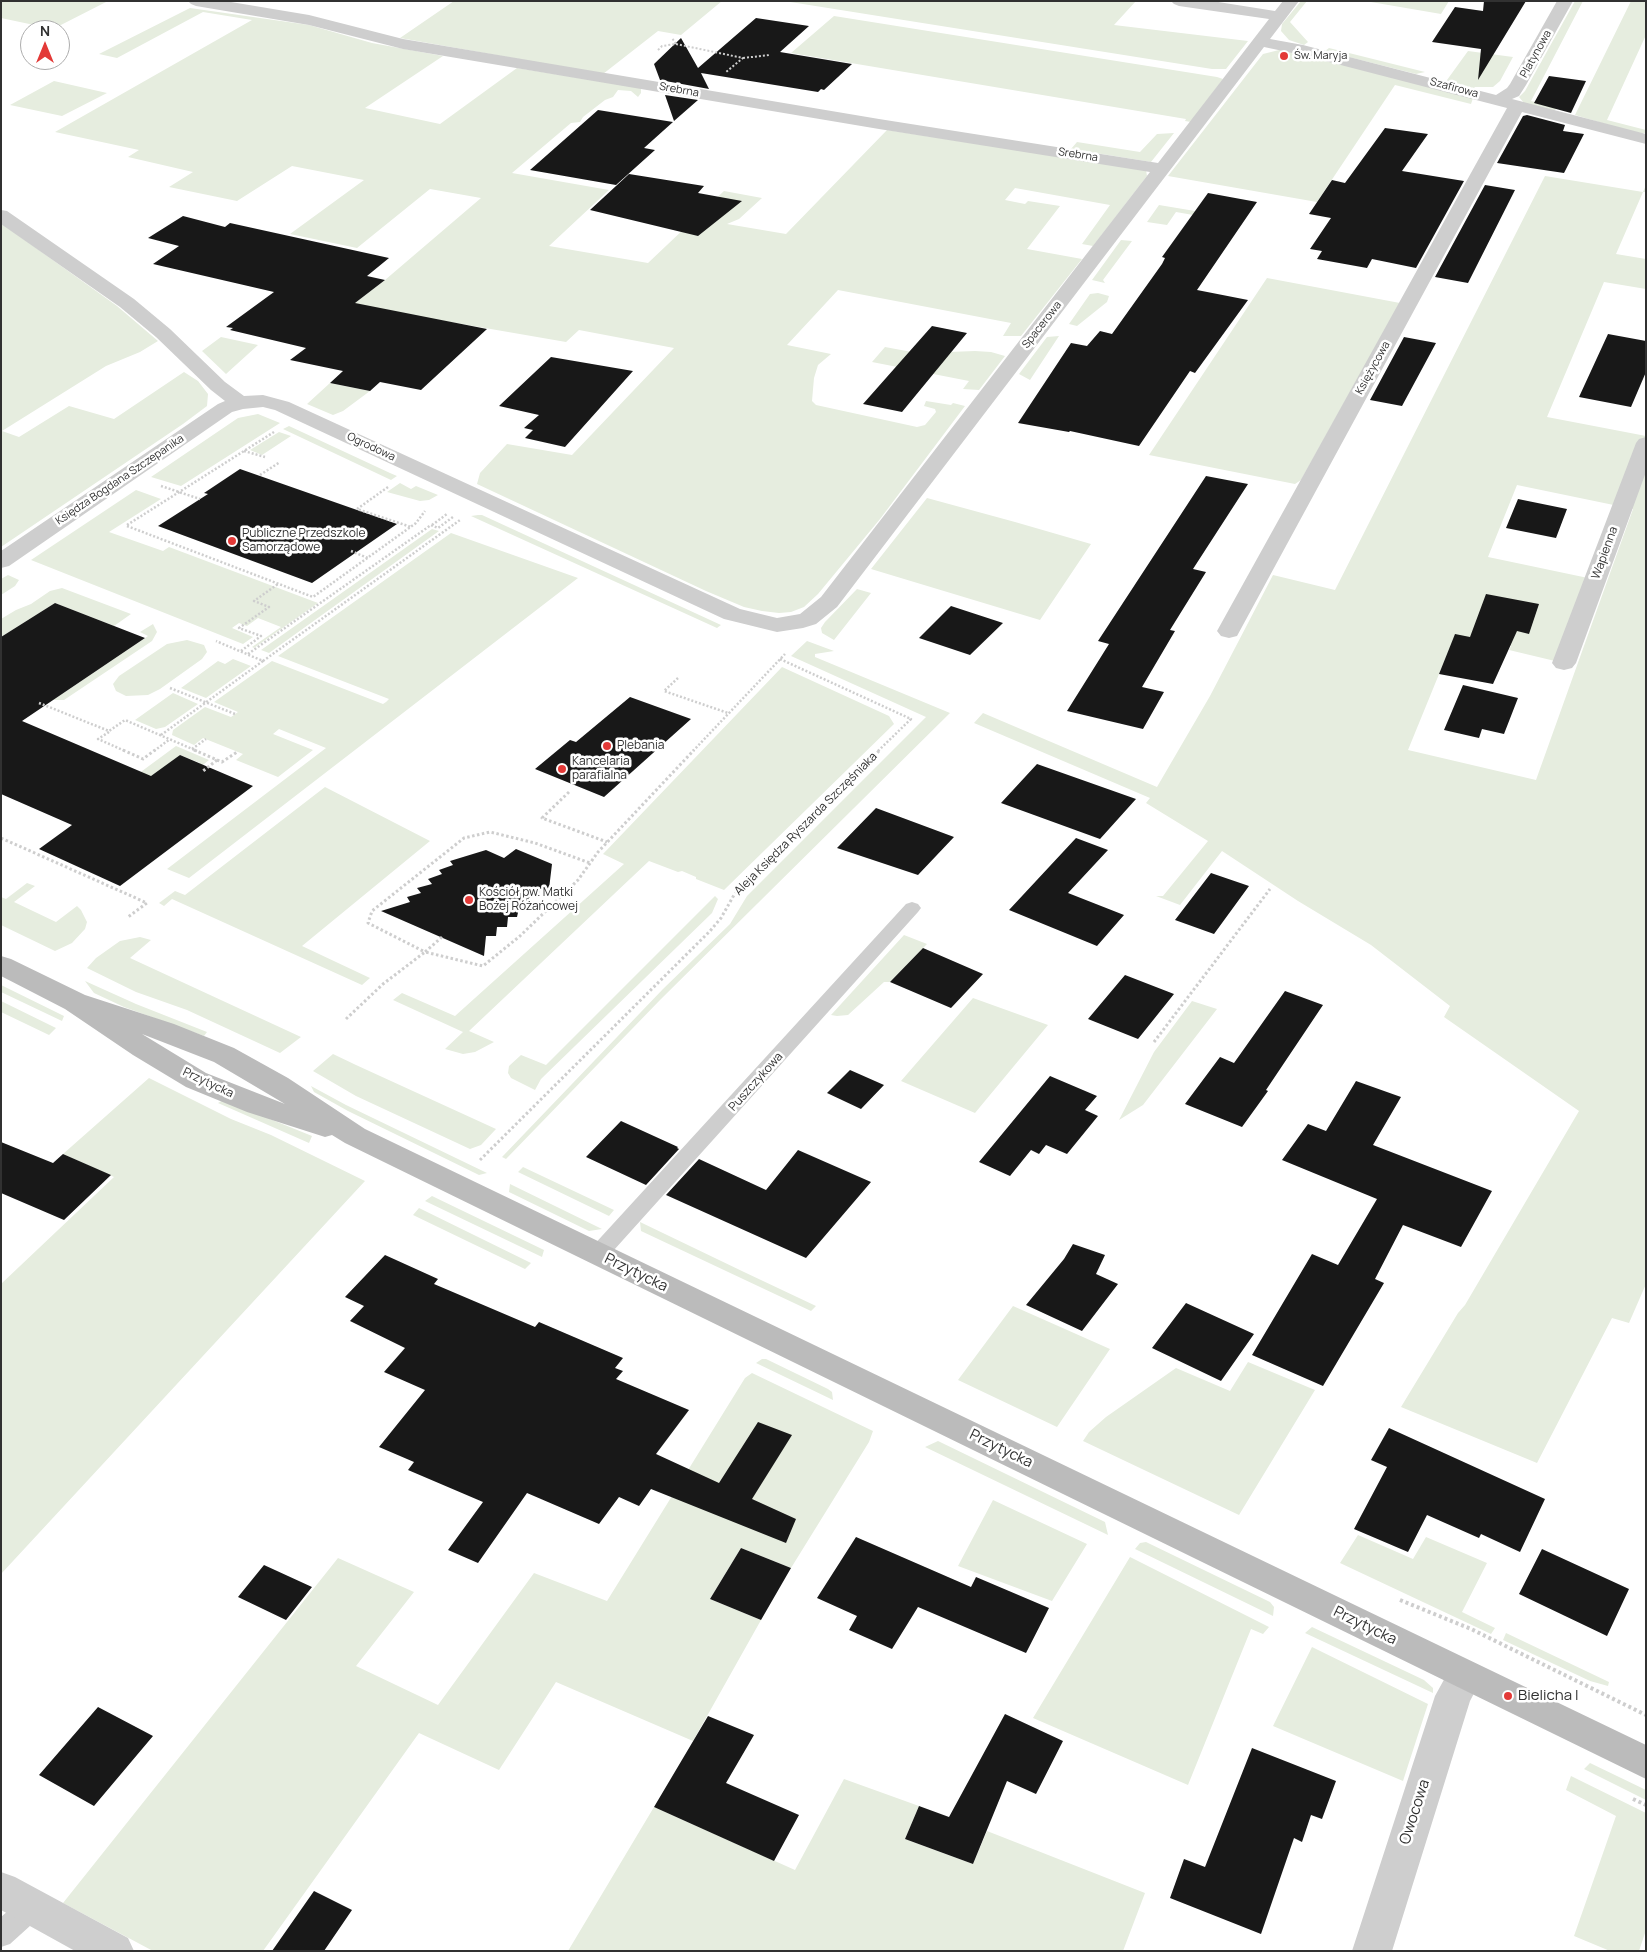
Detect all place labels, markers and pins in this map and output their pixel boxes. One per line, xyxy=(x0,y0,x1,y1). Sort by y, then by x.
place label: Św. Maryja xyxy=(1294,49,1347,63)
marker: Św. Maryja xyxy=(1278,50,1290,62)
place label: Publiczne Przedszkole Samorządowe xyxy=(242,527,366,555)
marker: Publiczne Przedszkole Samorządowe xyxy=(226,535,238,547)
place label: Plebania xyxy=(617,739,664,753)
marker: Plebania xyxy=(601,740,613,752)
place label: Kancelaria parafialna xyxy=(572,755,630,783)
marker: Kancelaria parafialna xyxy=(556,763,568,775)
place label: Kościół pw. Matki Bożej Różańcowej xyxy=(479,886,578,914)
marker: Kościół pw. Matki Bożej Różańcowej xyxy=(463,894,475,906)
place label: Bielicha I xyxy=(1518,1687,1579,1705)
marker: Bielicha I xyxy=(1502,1690,1514,1702)

